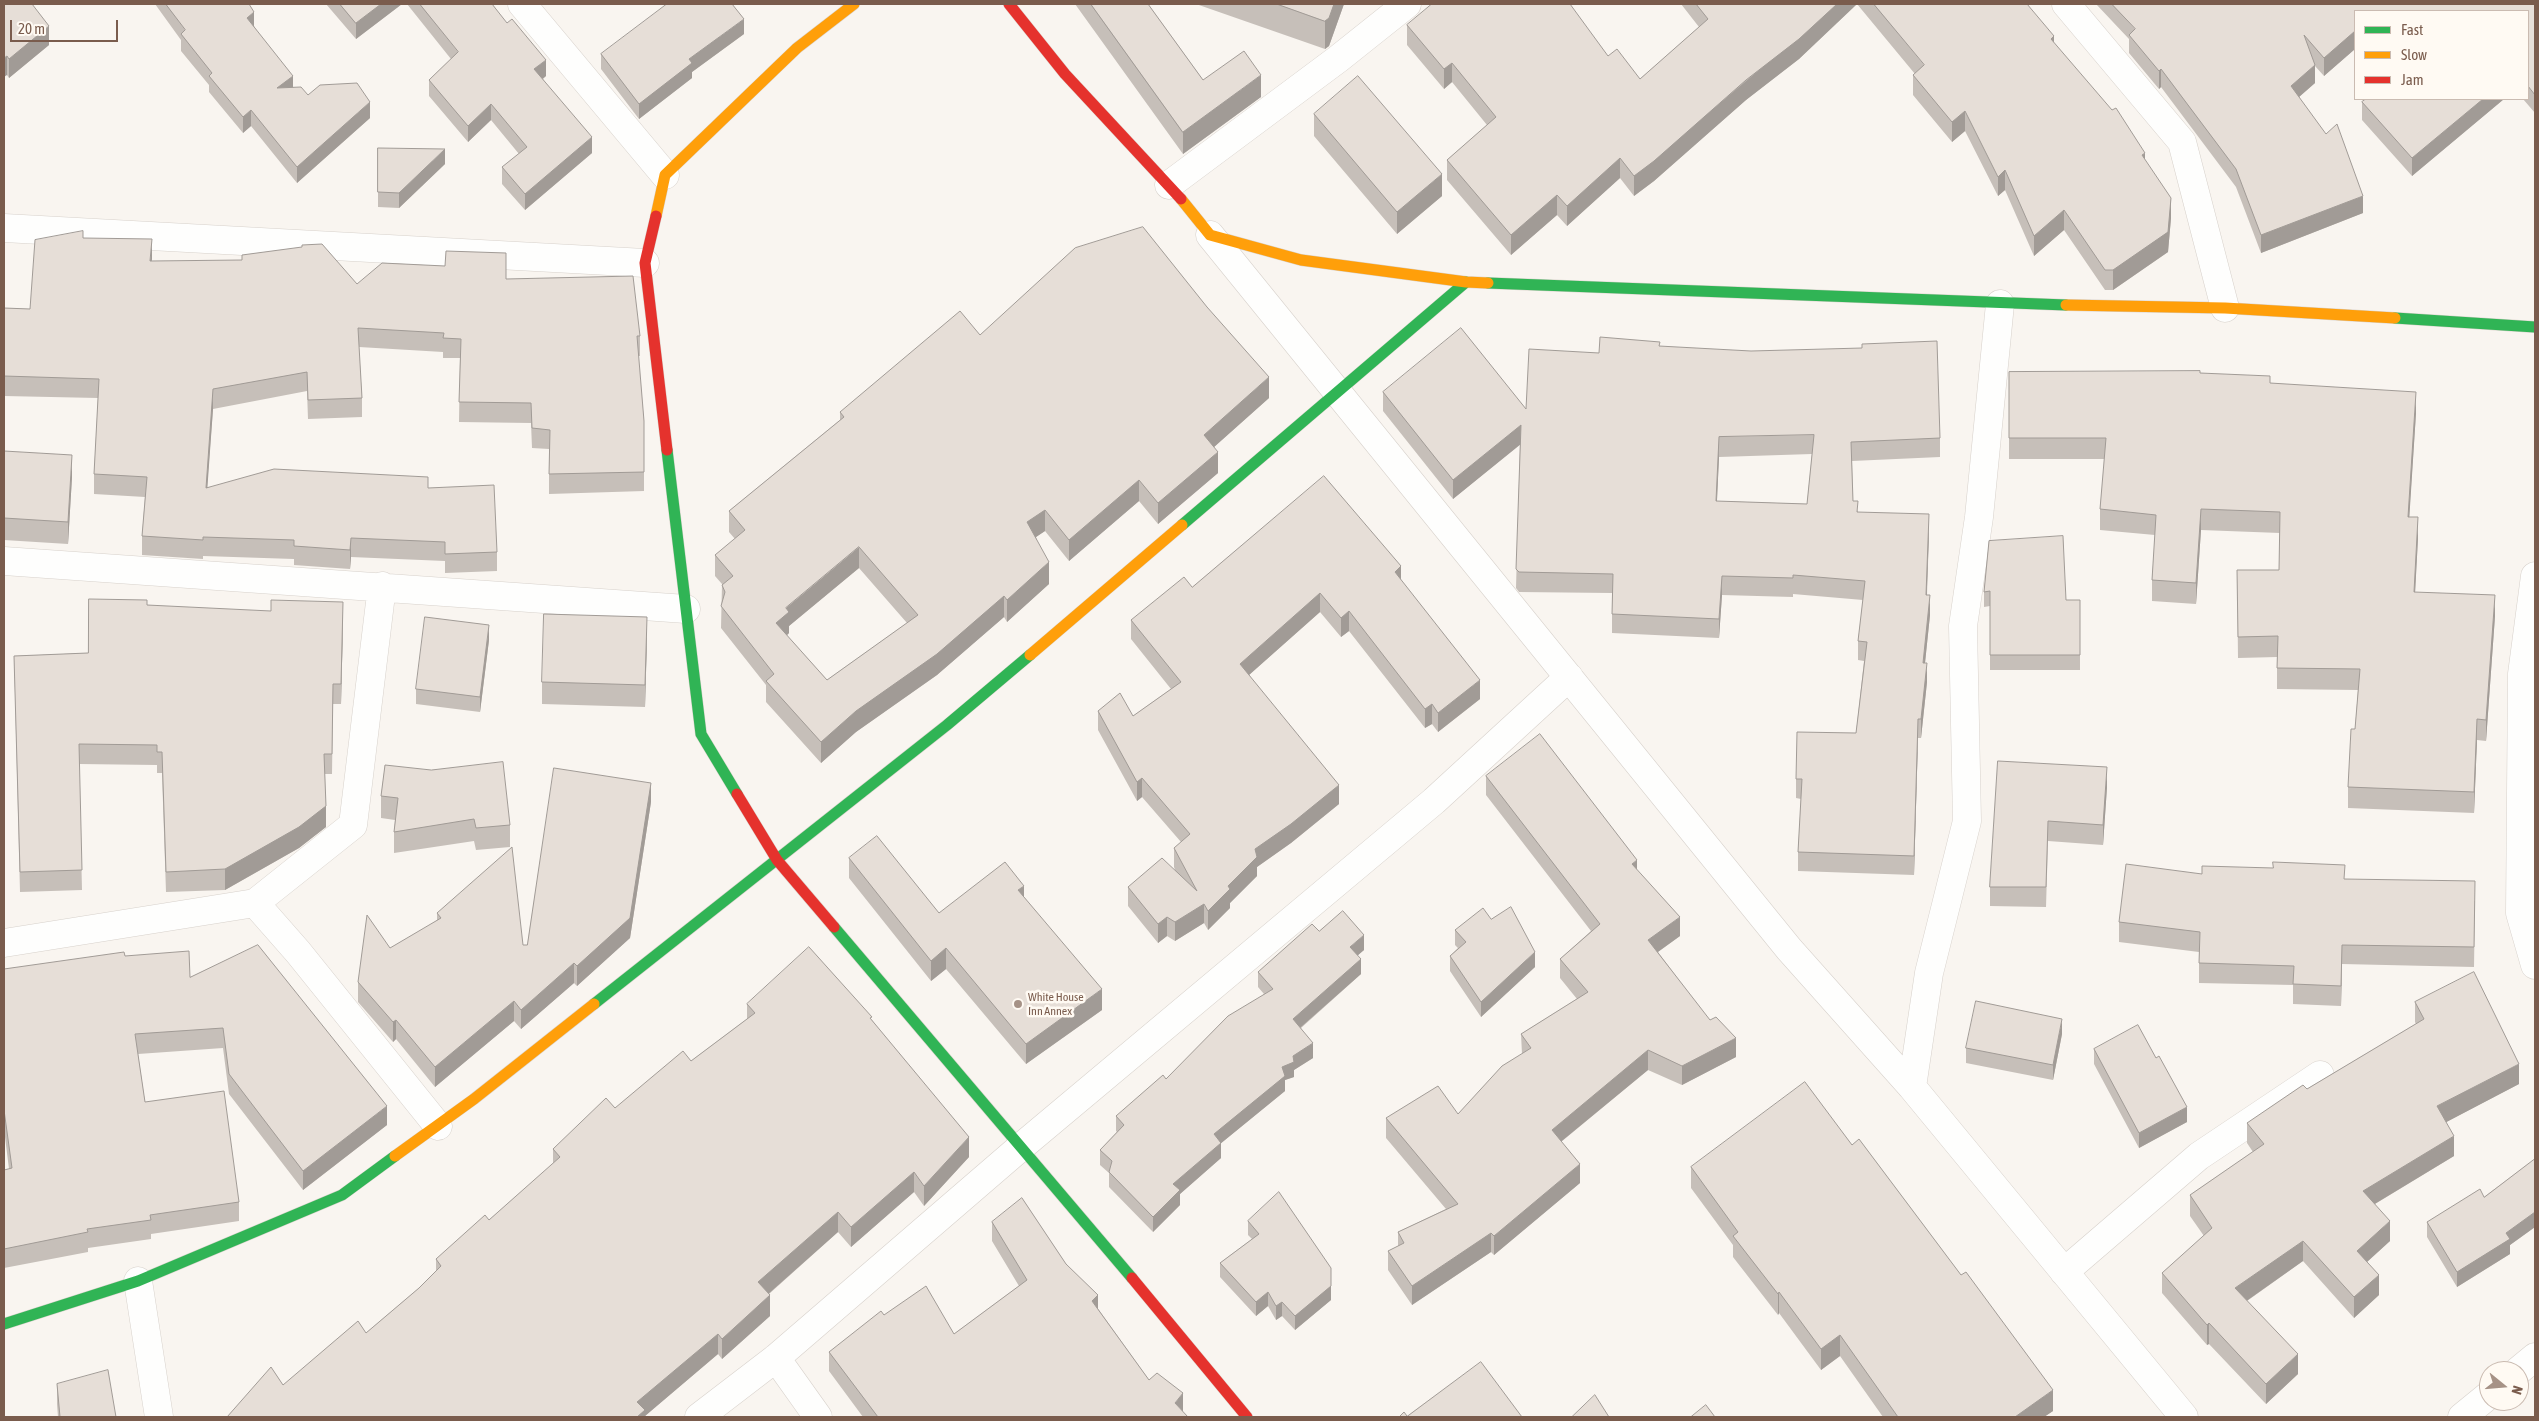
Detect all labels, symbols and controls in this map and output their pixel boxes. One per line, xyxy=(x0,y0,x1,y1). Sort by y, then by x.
scale bar xyxy=(12,10,120,42)
legend xyxy=(2354,10,2529,100)
text: 20 m xyxy=(18,20,45,37)
text: Fast xyxy=(2401,21,2423,38)
text: Slow xyxy=(2401,46,2427,63)
text: Jam xyxy=(2401,71,2424,88)
place label: White House Inn Annex xyxy=(1028,990,1084,1018)
marker: White House Inn Annex xyxy=(1012,998,1024,1010)
north arrow xyxy=(2479,1361,2529,1411)
text: N xyxy=(2509,1384,2526,1396)

